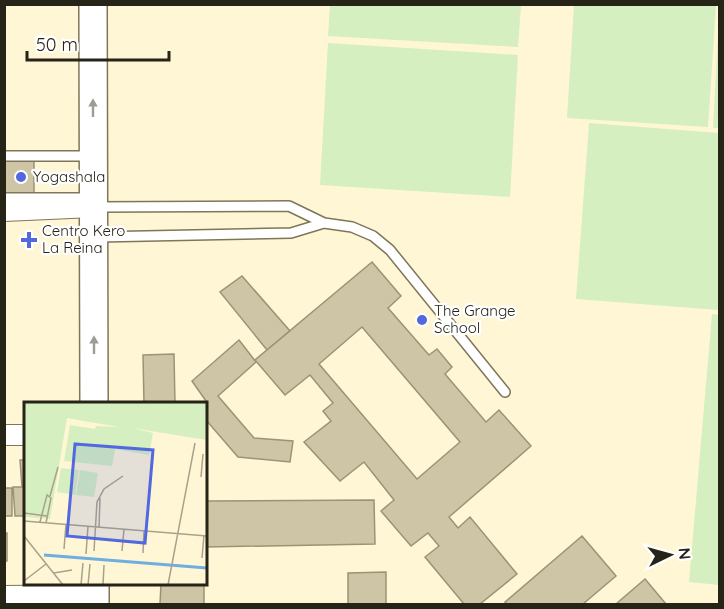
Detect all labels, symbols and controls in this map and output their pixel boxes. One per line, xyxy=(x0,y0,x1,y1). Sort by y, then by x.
scale bar xyxy=(27,24,170,62)
text: 50 m xyxy=(36,33,78,56)
one-way arrow xyxy=(88,99,98,118)
place label: Yogashala xyxy=(33,167,105,186)
marker: Yogashala xyxy=(14,170,28,184)
place label: Centro Kero La Reina xyxy=(42,221,125,257)
marker: Centro Kero La Reina xyxy=(20,231,38,249)
place label: The Grange School xyxy=(434,301,515,337)
marker: The Grange School xyxy=(415,313,429,327)
one-way arrow xyxy=(89,336,99,355)
inset map xyxy=(24,402,207,585)
north arrow xyxy=(640,525,700,585)
text: N xyxy=(674,547,695,560)

